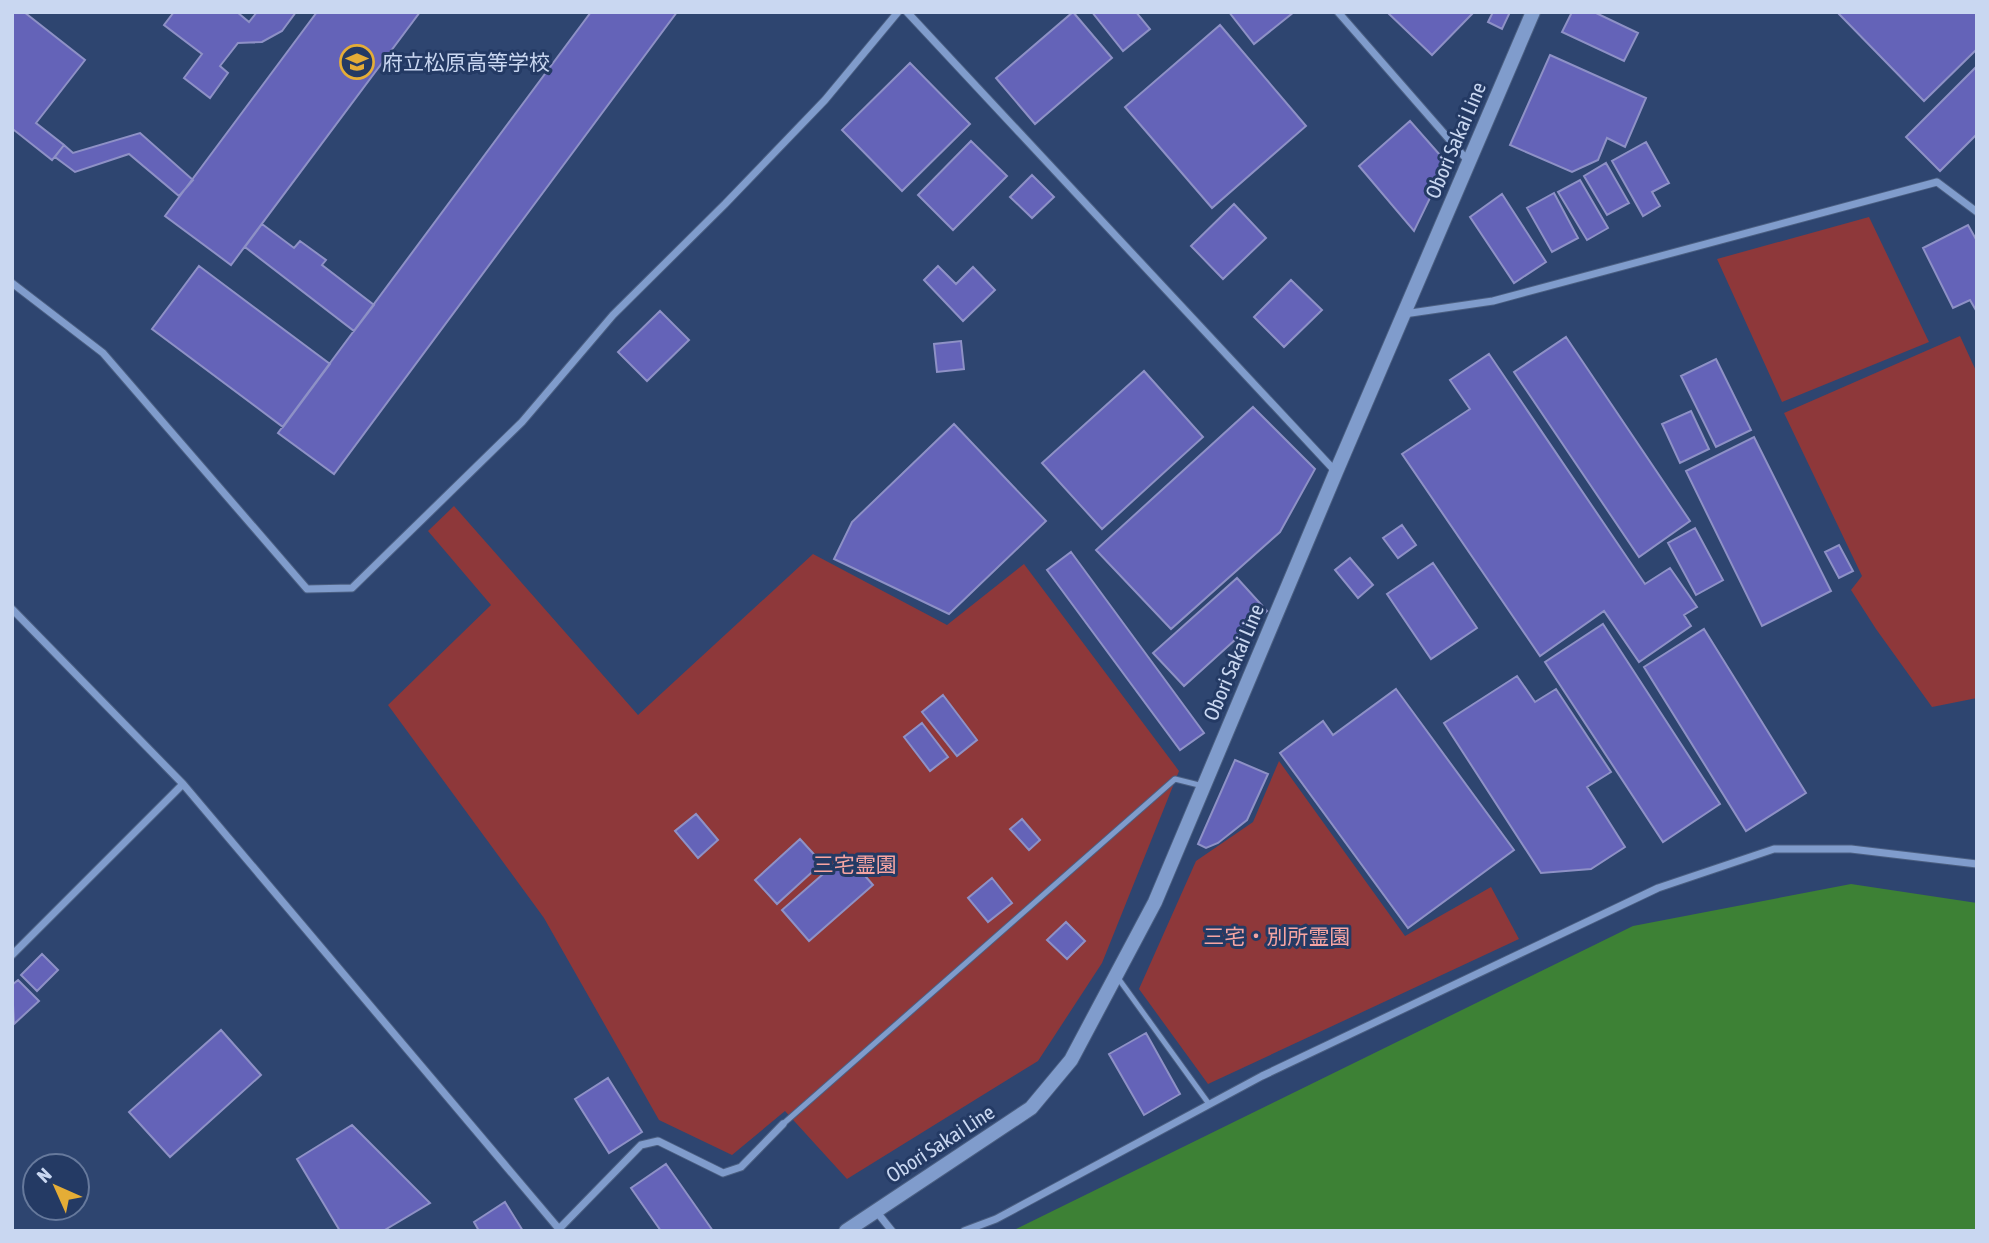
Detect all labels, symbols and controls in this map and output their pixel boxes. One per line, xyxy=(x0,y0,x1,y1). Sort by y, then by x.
school or university icon: 府立松原高等学校 xyxy=(338,43,376,81)
place label: 府立松原高等学校 xyxy=(382,50,550,74)
street label: Obori Sakai Line xyxy=(1420,78,1490,202)
street label: Obori Sakai Line xyxy=(1198,600,1268,724)
park label: 三宅霊園 xyxy=(813,852,897,876)
park label: 三宅・別所霊園 xyxy=(1204,924,1351,948)
street label: Obori Sakai Line xyxy=(881,1099,999,1187)
north arrow xyxy=(21,1152,91,1222)
text: N xyxy=(32,1163,56,1187)

